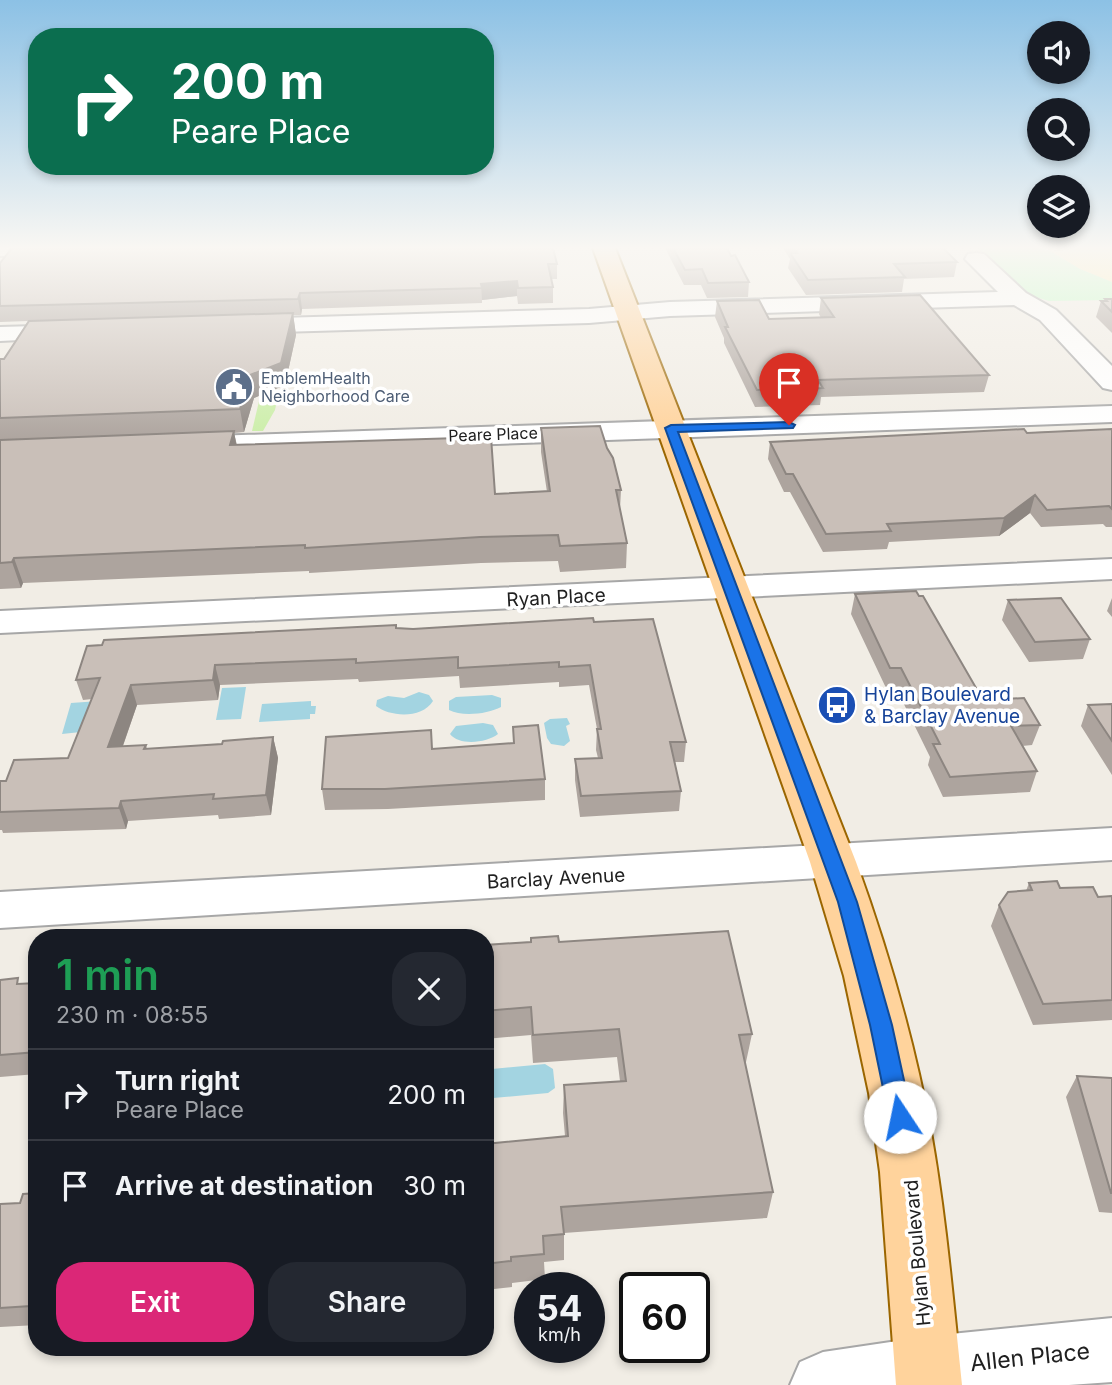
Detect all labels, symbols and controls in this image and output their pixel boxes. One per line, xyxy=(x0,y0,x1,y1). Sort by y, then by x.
map controls xyxy=(1027,21,1090,238)
button: sound xyxy=(1027,21,1090,84)
text: 200 m xyxy=(171,52,324,111)
icon: right xyxy=(56,56,147,147)
button: search xyxy=(1027,98,1090,161)
text: Peare Place xyxy=(171,112,350,151)
button: layers xyxy=(1027,175,1090,238)
pin xyxy=(759,353,819,425)
icon: arrive xyxy=(770,364,808,402)
public building icon: EmblemHealth Neighborhood Care xyxy=(213,366,255,408)
place label: EmblemHealth Neighborhood Care xyxy=(261,368,410,406)
street label: Peare Place xyxy=(448,422,538,446)
street label: Ryan Place xyxy=(506,583,606,612)
place label: Hylan Boulevard & Barclay Avenue xyxy=(864,683,1020,728)
bus stop icon: Hylan Boulevard & Barclay Avenue xyxy=(816,684,858,726)
street label: Barclay Avenue xyxy=(486,863,626,894)
text: 1 min xyxy=(56,949,159,1000)
button: close xyxy=(392,952,466,1026)
text: 230 m · 08:55 xyxy=(56,1001,208,1029)
text: Turn right xyxy=(115,1065,240,1096)
icon: right xyxy=(56,1076,94,1114)
text: 200 m xyxy=(387,1079,466,1110)
position arrow xyxy=(863,1080,937,1154)
text: Peare Place xyxy=(115,1096,244,1124)
icon: arrive xyxy=(56,1167,94,1205)
text: Arrive at destination xyxy=(115,1170,374,1201)
text: 30 m xyxy=(403,1170,466,1201)
street label: Hylan Boulevard xyxy=(900,1179,935,1327)
button: Exit xyxy=(56,1262,254,1342)
button: Share xyxy=(268,1262,466,1342)
speed limit sign: 60 xyxy=(619,1272,710,1363)
text: 54 xyxy=(536,1287,583,1329)
text: km/h xyxy=(538,1324,581,1345)
street label: Allen Place xyxy=(969,1337,1091,1377)

